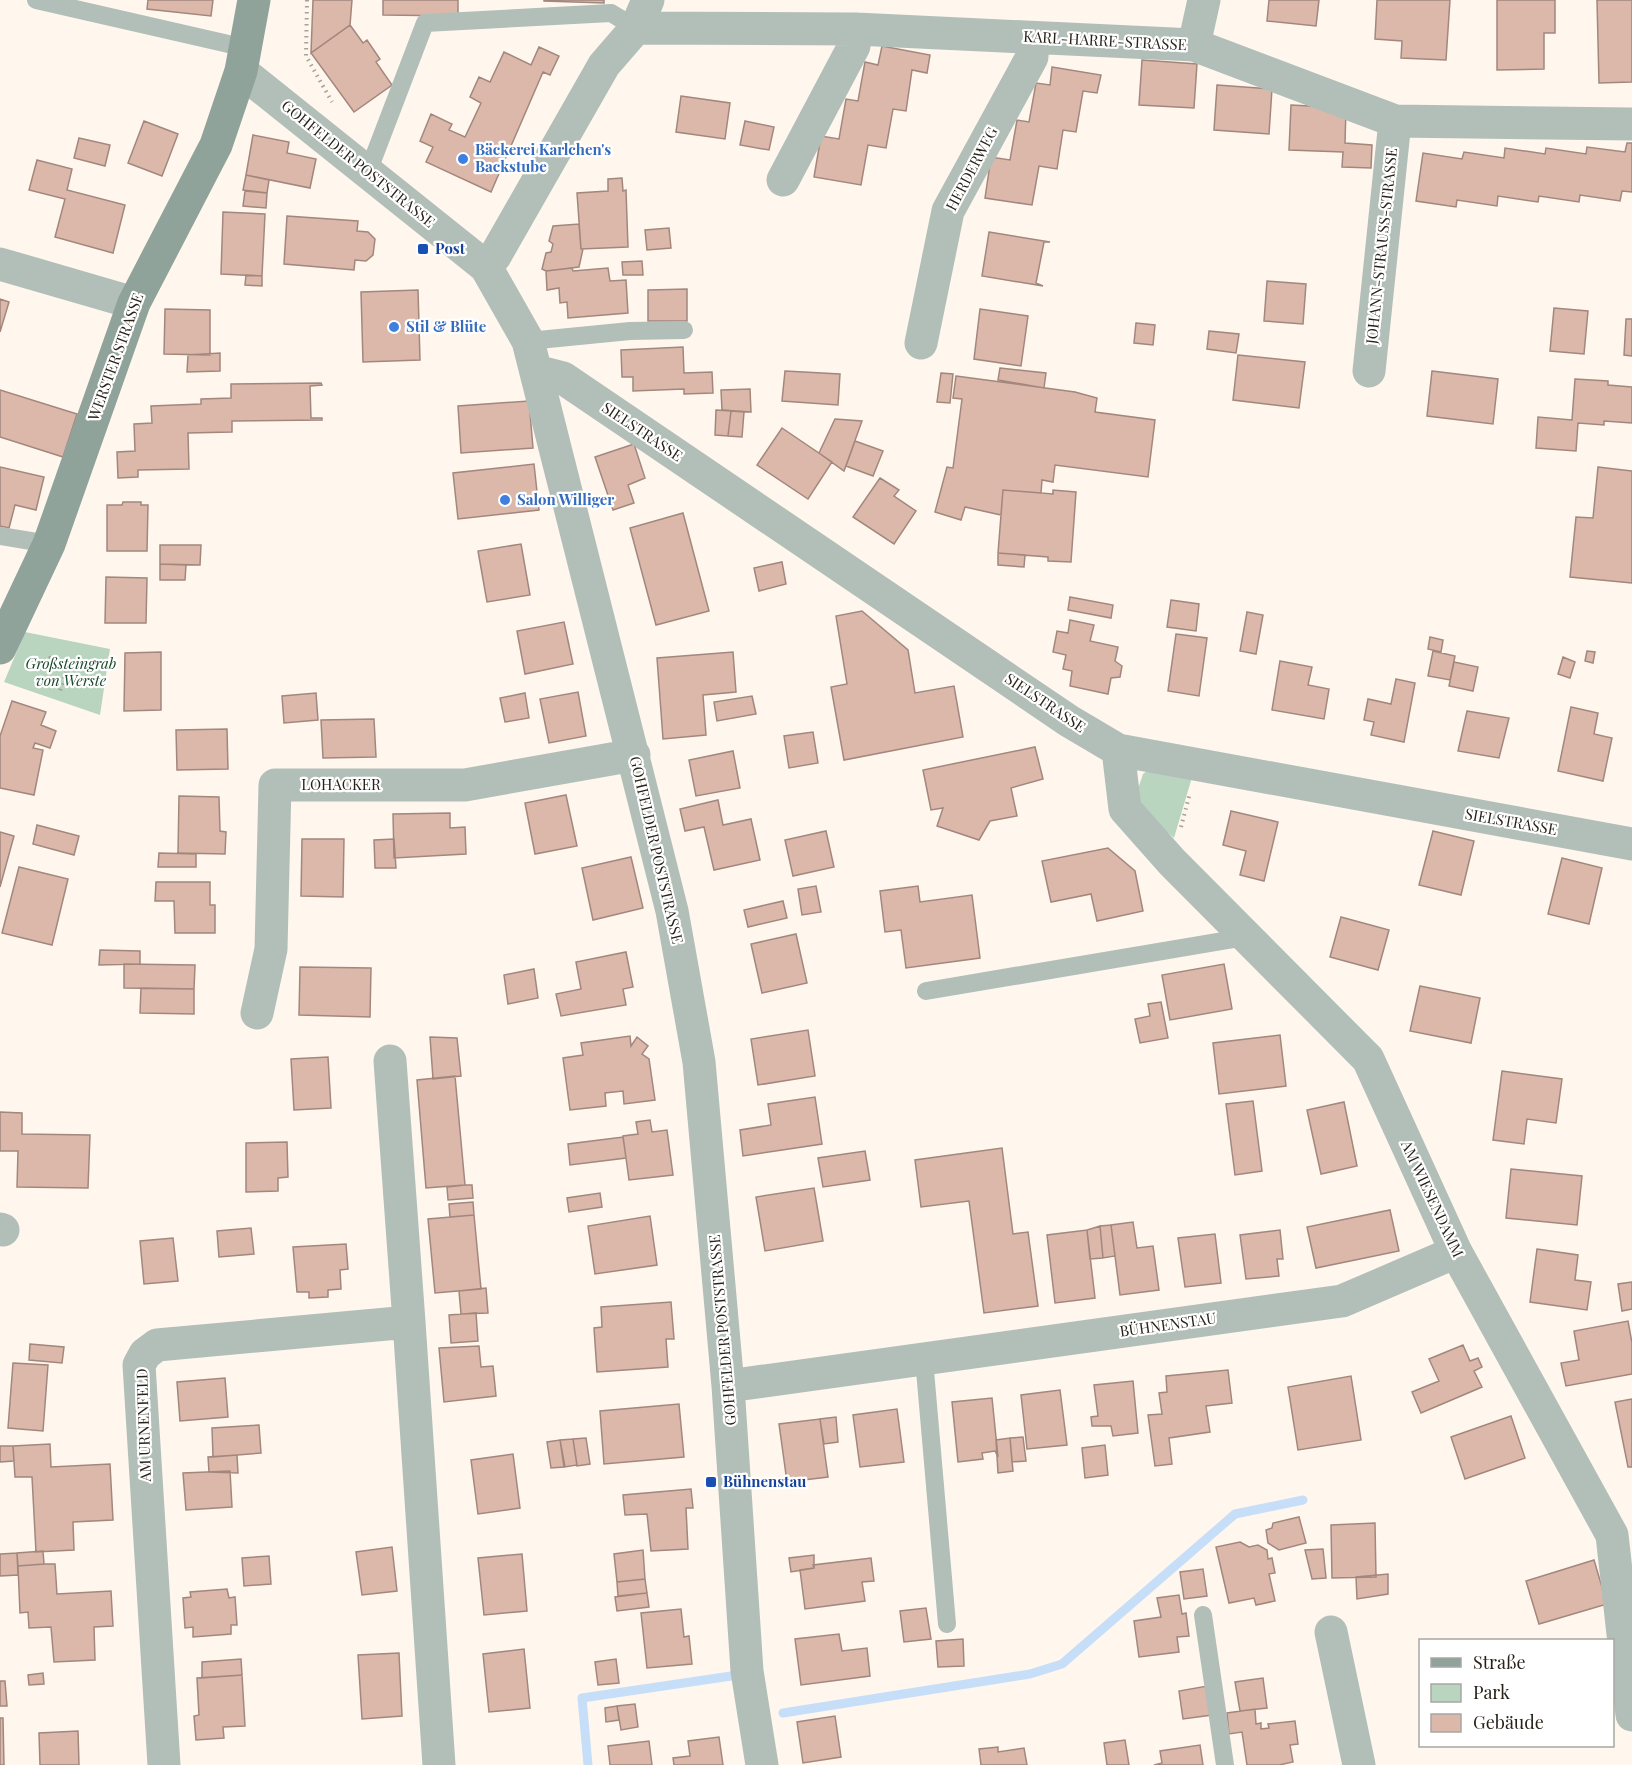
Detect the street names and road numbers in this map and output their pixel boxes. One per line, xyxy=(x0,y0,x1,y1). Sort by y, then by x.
street label: KARL-HARRE-STRASSE xyxy=(1023,26,1187,54)
street label: GOHFELDER POSTSTRASSE xyxy=(278,95,439,231)
street label: HERDERWEG xyxy=(941,123,1002,214)
street label: JOHANN-STRAUSS-STRASSE xyxy=(1361,147,1401,346)
street label: WERSTER STRASSE xyxy=(82,290,147,424)
street label: SIELSTRASSE xyxy=(598,397,687,465)
street label: SIELSTRASSE xyxy=(1001,668,1090,736)
street label: GOHFELDER POSTSTRASSE xyxy=(626,754,688,945)
street label: LOHACKER xyxy=(301,774,381,794)
street label: SIELSTRASSE xyxy=(1464,803,1559,839)
street label: AM WIESENDAMM xyxy=(1397,1136,1469,1260)
street label: GOHFELDER POSTSTRASSE xyxy=(704,1234,740,1426)
street label: BÜHNENSTAU xyxy=(1118,1307,1218,1341)
street label: AM URNENFELD xyxy=(131,1368,155,1483)

